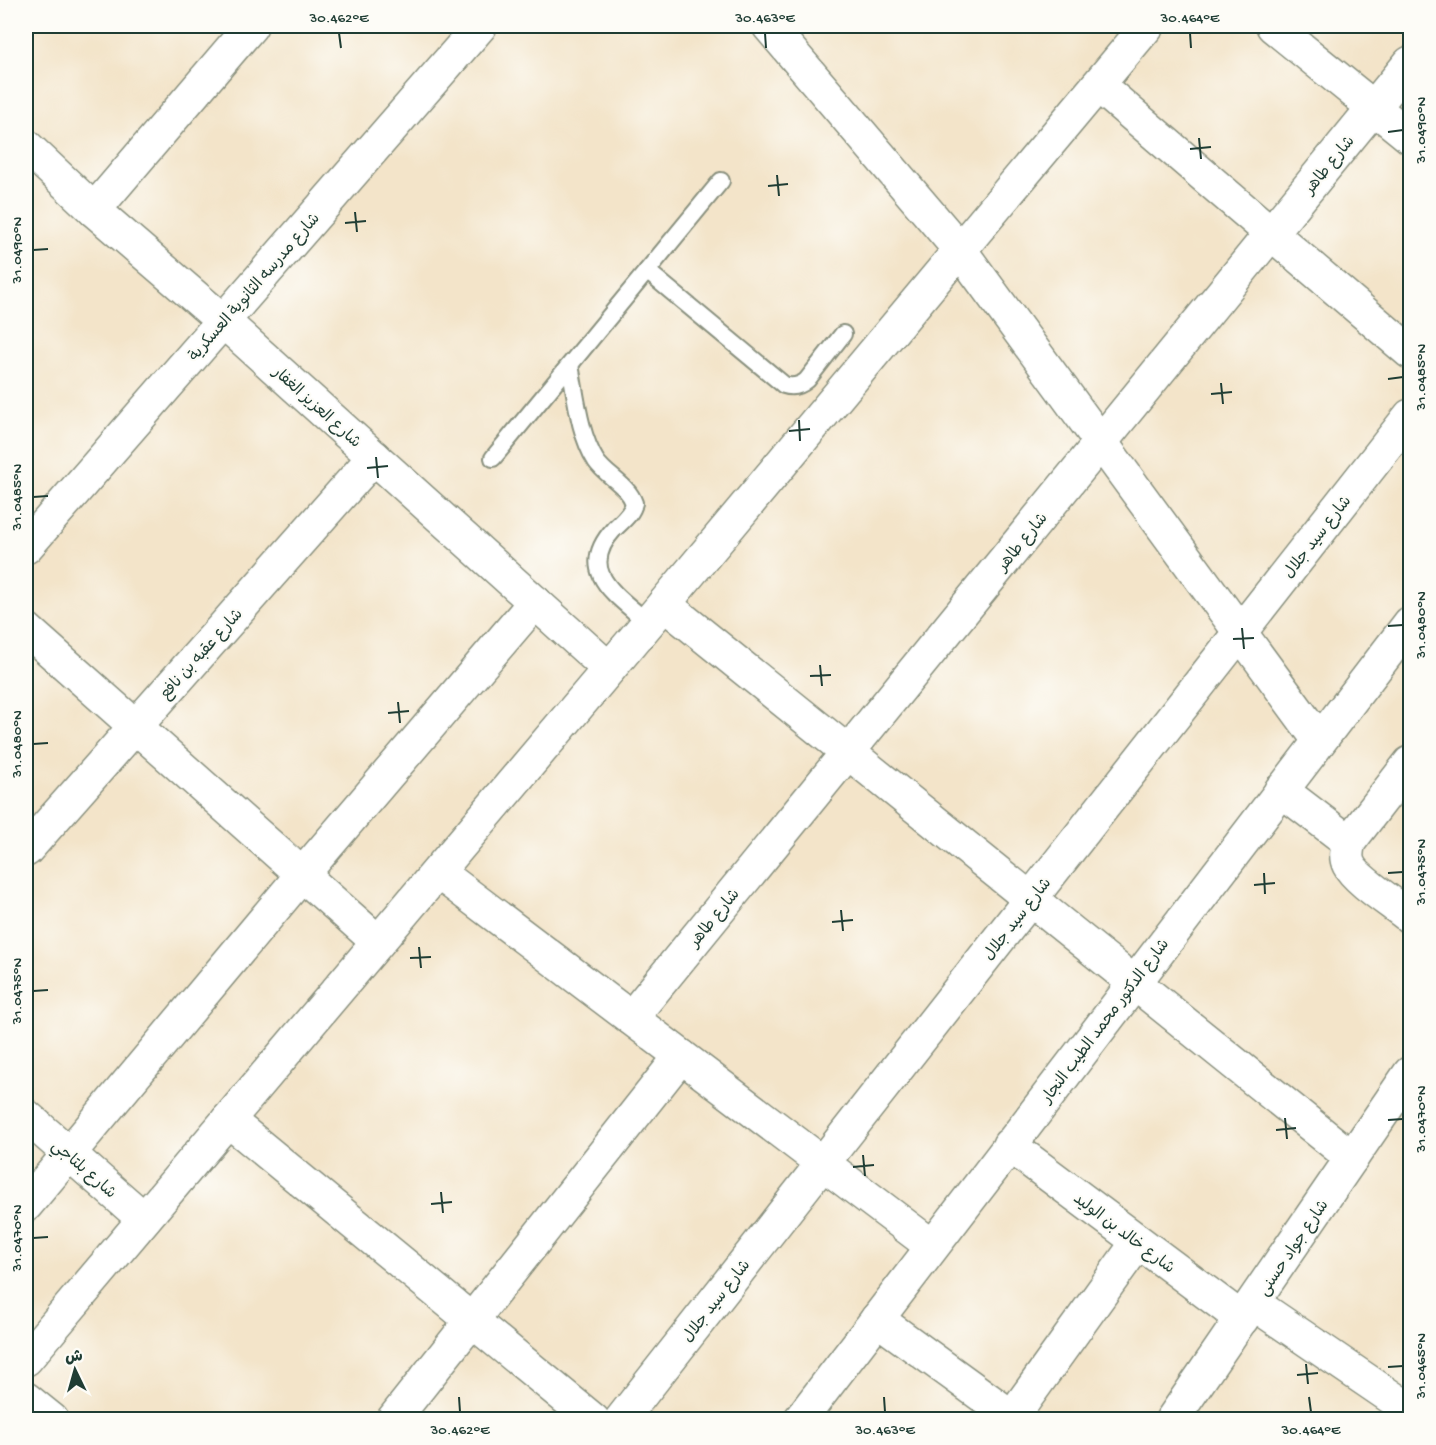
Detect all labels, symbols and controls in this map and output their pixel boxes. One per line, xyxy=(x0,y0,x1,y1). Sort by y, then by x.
text: 30.462°E xyxy=(308,10,369,28)
text: 30.463°E xyxy=(734,10,795,28)
text: 30.464°E xyxy=(1160,10,1220,28)
text: 31.0490°N xyxy=(1413,96,1431,164)
street label: شارع طاهر xyxy=(1300,133,1360,201)
street label: شارع مدرسه الثانوية العسكرية xyxy=(185,210,325,366)
text: 31.0490°N xyxy=(9,216,27,284)
text: 31.0485°N xyxy=(1413,343,1431,411)
street label: شارع العزيز الغفار xyxy=(266,363,364,453)
text: 31.0485°N xyxy=(9,463,27,531)
street label: شارع سيد جلال xyxy=(1281,493,1357,583)
street label: شارع طاهر xyxy=(993,510,1053,578)
text: 31.0480°N xyxy=(1413,591,1431,660)
street label: شارع عقبه بن نافع xyxy=(157,606,248,705)
text: 31.0480°N xyxy=(9,710,27,779)
text: 31.0475°N xyxy=(1413,839,1431,906)
street label: شارع سيد جلال xyxy=(981,875,1057,965)
street label: شارع طاهر xyxy=(685,886,745,954)
street label: شارع الدكتور محمد الطيب النجار xyxy=(1038,936,1175,1110)
text: 31.0475°N xyxy=(9,958,27,1025)
text: 31.0470°N xyxy=(1413,1085,1431,1154)
street label: شارع بلتاجي xyxy=(45,1137,119,1205)
street label: شارع خالد بن الوليد xyxy=(1068,1190,1177,1279)
street label: شارع جواد حسنى xyxy=(1256,1197,1334,1301)
text: 31.0470°N xyxy=(9,1204,27,1273)
street label: شارع سيد جلال xyxy=(680,1257,756,1347)
text: 31.0465°N xyxy=(1413,1333,1431,1400)
north arrow xyxy=(45,1340,105,1400)
text: ش xyxy=(64,1348,84,1369)
text: 30.462°E xyxy=(429,1422,490,1440)
text: 30.463°E xyxy=(854,1422,915,1440)
text: 30.464°E xyxy=(1281,1422,1341,1440)

